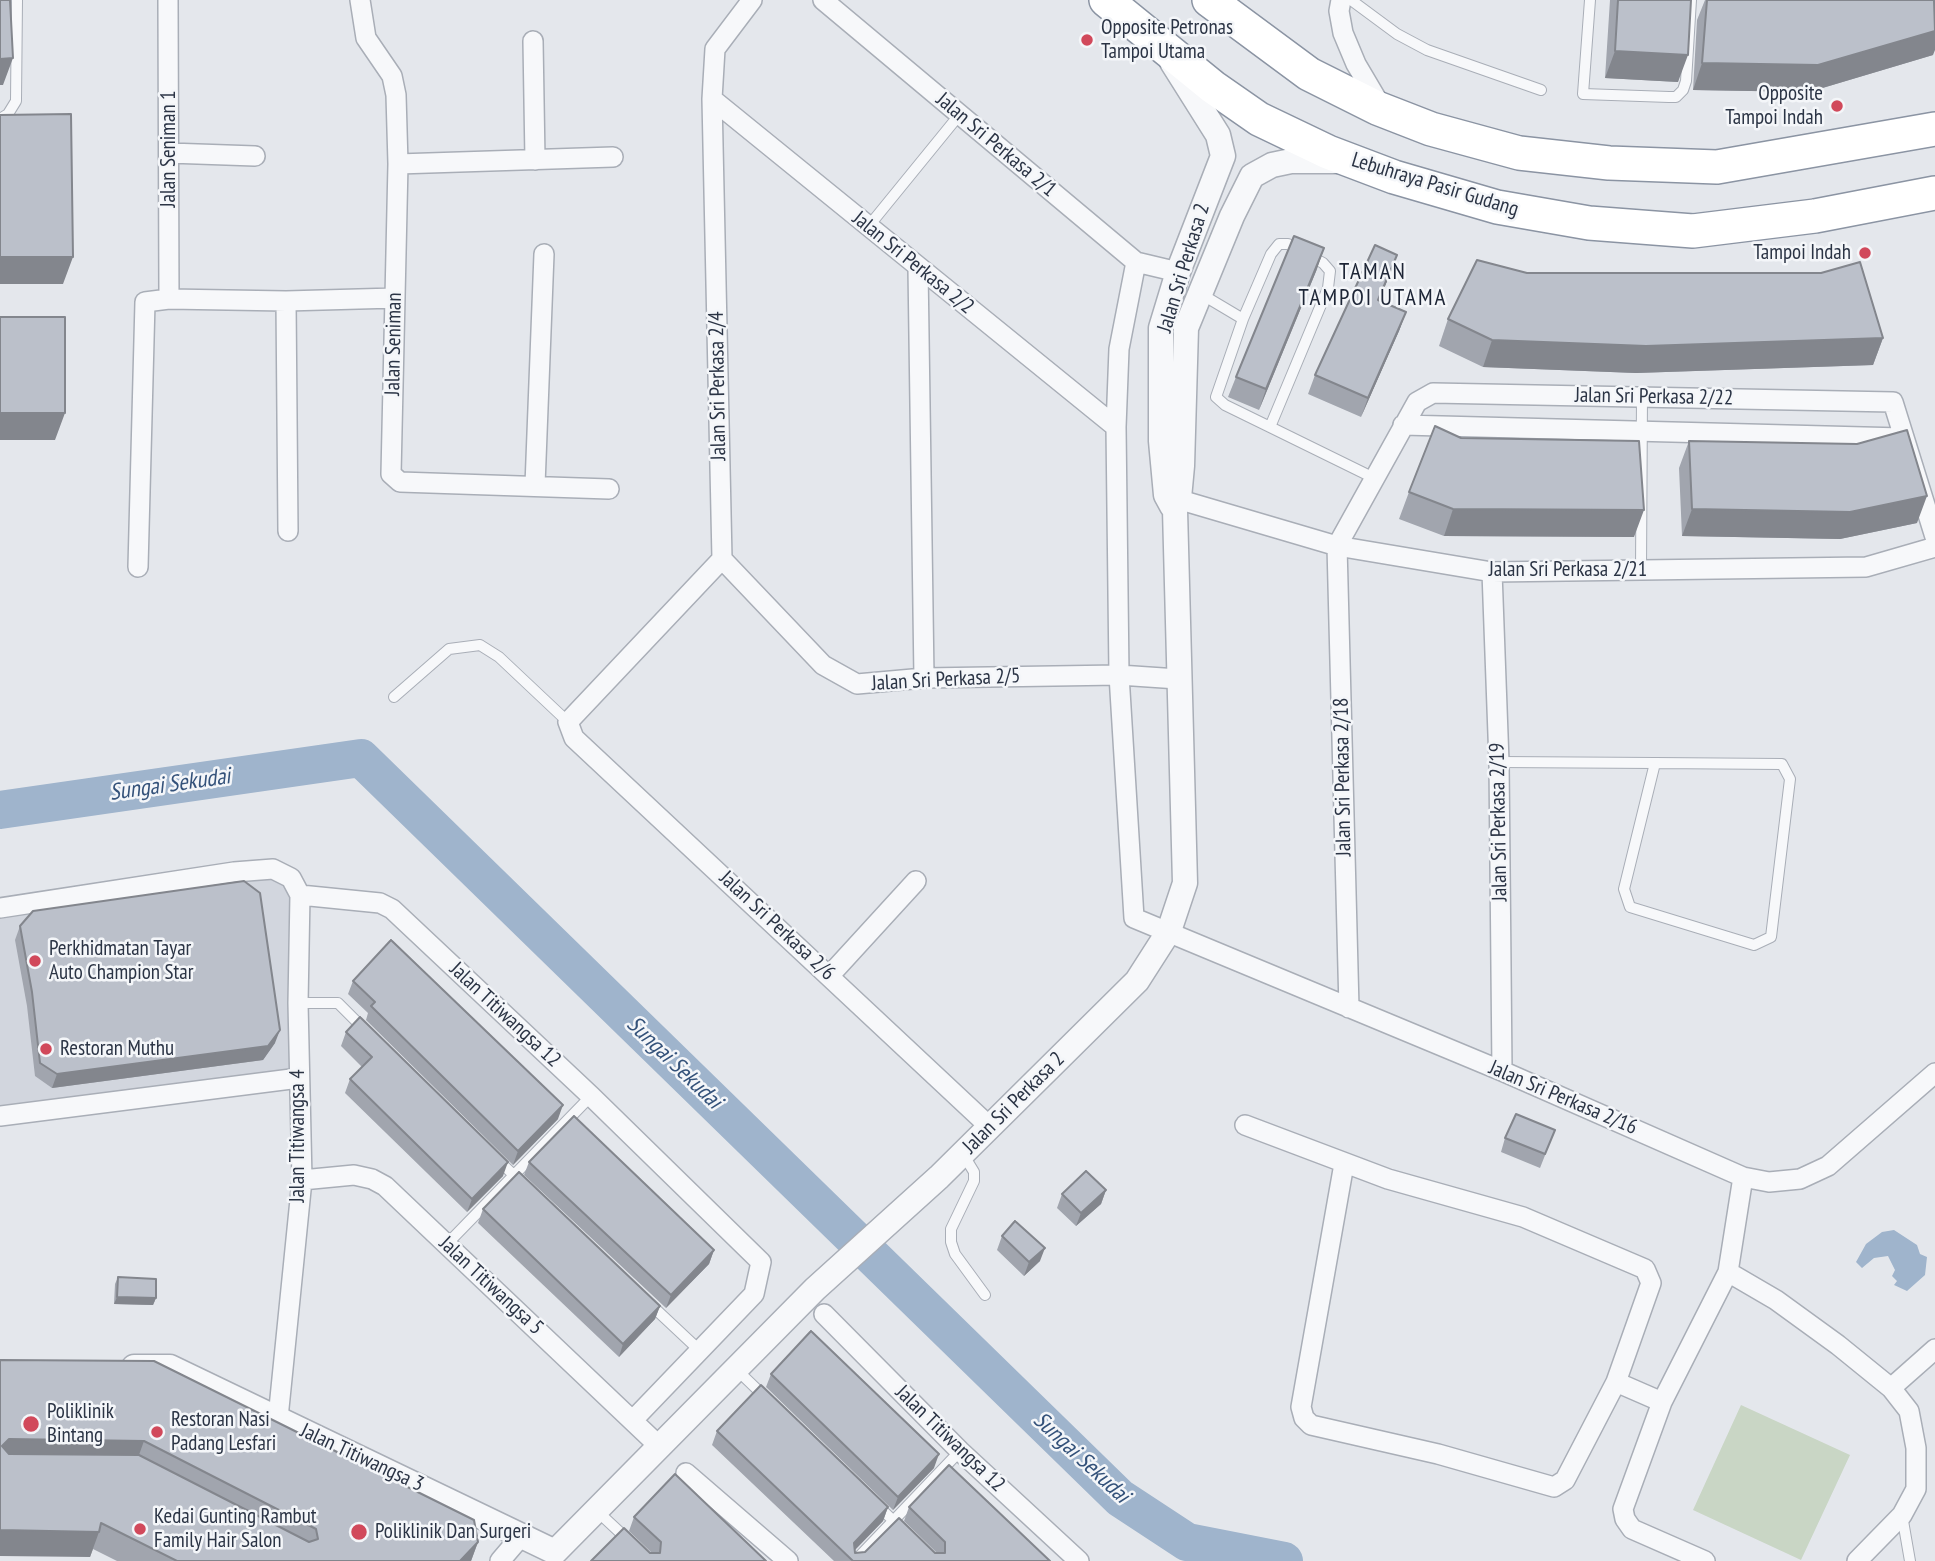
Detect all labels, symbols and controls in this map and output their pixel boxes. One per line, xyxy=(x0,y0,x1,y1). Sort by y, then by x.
place label: Opposite Petronas Tampoi Utama xyxy=(1101,15,1233,65)
marker: Opposite Petronas Tampoi Utama xyxy=(1079,32,1095,48)
place label: Opposite Tampoi Indah xyxy=(1725,81,1823,131)
street label: Jalan Sri Perkasa 2/1 xyxy=(931,87,1061,203)
street label: Jalan Seniman 1 xyxy=(156,90,182,208)
marker: Opposite Tampoi Indah xyxy=(1829,98,1845,114)
street label: Lebuhraya Pasir Gudang xyxy=(1348,148,1522,222)
street label: Jalan Sri Perkasa 2 xyxy=(1152,201,1216,335)
street label: Jalan Sri Perkasa 2/2 xyxy=(847,206,979,320)
place label: Tampoi Indah xyxy=(1753,240,1851,266)
marker: Tampoi Indah xyxy=(1857,245,1873,261)
district label: TAMAN TAMPOI UTAMA xyxy=(1300,258,1446,312)
street label: Jalan Seniman xyxy=(381,292,407,396)
street label: Jalan Sri Perkasa 2/4 xyxy=(704,311,732,461)
street label: Jalan Sri Perkasa 2/22 xyxy=(1575,383,1733,411)
street label: Jalan Sri Perkasa 2/21 xyxy=(1489,557,1647,583)
street label: Jalan Sri Perkasa 2/5 xyxy=(871,664,1021,696)
street label: Jalan Sri Perkasa 2/18 xyxy=(1329,698,1357,856)
street label: Jalan Sri Perkasa 2/19 xyxy=(1485,743,1513,901)
water label: Sungai Sekudai xyxy=(108,763,232,807)
street label: Jalan Sri Perkasa 2/6 xyxy=(714,866,840,986)
place label: Perkhidmatan Tayar Auto Champion Star xyxy=(49,936,193,986)
marker: Perkhidmatan Tayar Auto Champion Star xyxy=(27,953,43,969)
street label: Jalan Titiwangsa 12 xyxy=(444,957,566,1073)
water label: Sungai Sekudai xyxy=(621,1011,727,1115)
place label: Restoran Muthu xyxy=(60,1036,174,1062)
marker: Restoran Muthu xyxy=(38,1041,54,1057)
street label: Jalan Sri Perkasa 2 xyxy=(958,1047,1070,1159)
street label: Jalan Sri Perkasa 2/16 xyxy=(1485,1055,1641,1141)
street label: Jalan Titiwangsa 4 xyxy=(285,1069,311,1203)
street label: Jalan Titiwangsa 5 xyxy=(434,1231,548,1341)
street label: Jalan Titiwangsa 12 xyxy=(890,1380,1010,1498)
place label: Poliklinik Bintang xyxy=(47,1399,114,1449)
place label: Restoran Nasi Padang Lesfari xyxy=(171,1407,276,1457)
water label: Sungai Sekudai xyxy=(1027,1407,1135,1509)
marker: Poliklinik Bintang xyxy=(21,1414,41,1434)
street label: Jalan Titiwangsa 3 xyxy=(296,1418,428,1498)
marker: Restoran Nasi Padang Lesfari xyxy=(149,1424,165,1440)
place label: Kedai Gunting Rambut Family Hair Salon xyxy=(154,1504,317,1554)
place label: Poliklinik Dan Surgeri xyxy=(375,1519,531,1545)
marker: Kedai Gunting Rambut Family Hair Salon xyxy=(132,1521,148,1537)
marker: Poliklinik Dan Surgeri xyxy=(349,1522,369,1542)

